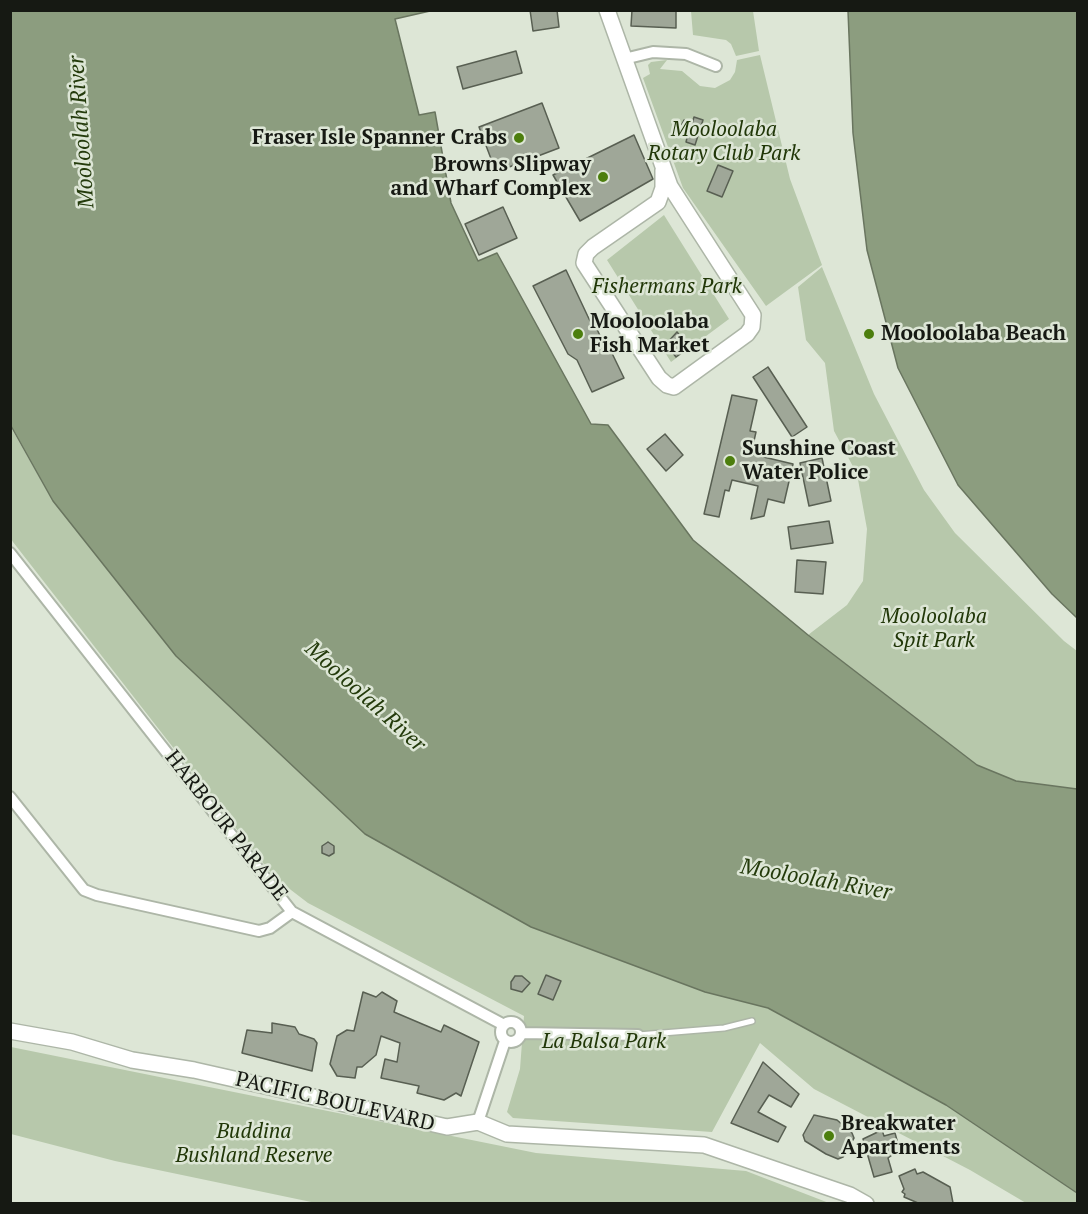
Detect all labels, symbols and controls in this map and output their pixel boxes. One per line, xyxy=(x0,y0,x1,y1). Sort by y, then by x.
water label: Mooloolah River xyxy=(64,55,100,209)
park label: Mooloolaba Rotary Club Park xyxy=(648,117,800,167)
place label: Fraser Isle Spanner Crabs xyxy=(252,125,507,151)
marker: Fraser Isle Spanner Crabs xyxy=(512,131,526,145)
place label: Browns Slipway and Wharf Complex xyxy=(391,152,591,202)
marker: Browns Slipway and Wharf Complex xyxy=(596,170,610,184)
park label: Fishermans Park xyxy=(592,274,742,300)
place label: Mooloolaba Fish Market xyxy=(590,309,710,359)
place label: Mooloolaba Beach xyxy=(881,321,1066,347)
marker: Mooloolaba Fish Market xyxy=(571,327,585,341)
marker: Mooloolaba Beach xyxy=(862,327,876,341)
place label: Sunshine Coast Water Police xyxy=(742,436,896,486)
marker: Sunshine Coast Water Police xyxy=(723,454,737,468)
park label: Mooloolaba Spit Park xyxy=(881,604,987,654)
water label: Mooloolah River xyxy=(299,636,431,758)
street label: HARBOUR PARADE xyxy=(159,746,293,906)
water label: Mooloolah River xyxy=(738,854,894,906)
park label: La Balsa Park xyxy=(542,1029,666,1055)
street label: PACIFIC BOULEVARD xyxy=(233,1067,437,1137)
place label: Breakwater Apartments xyxy=(841,1111,960,1161)
park label: Buddina Bushland Reserve xyxy=(176,1119,332,1169)
marker: Breakwater Apartments xyxy=(822,1129,836,1143)

